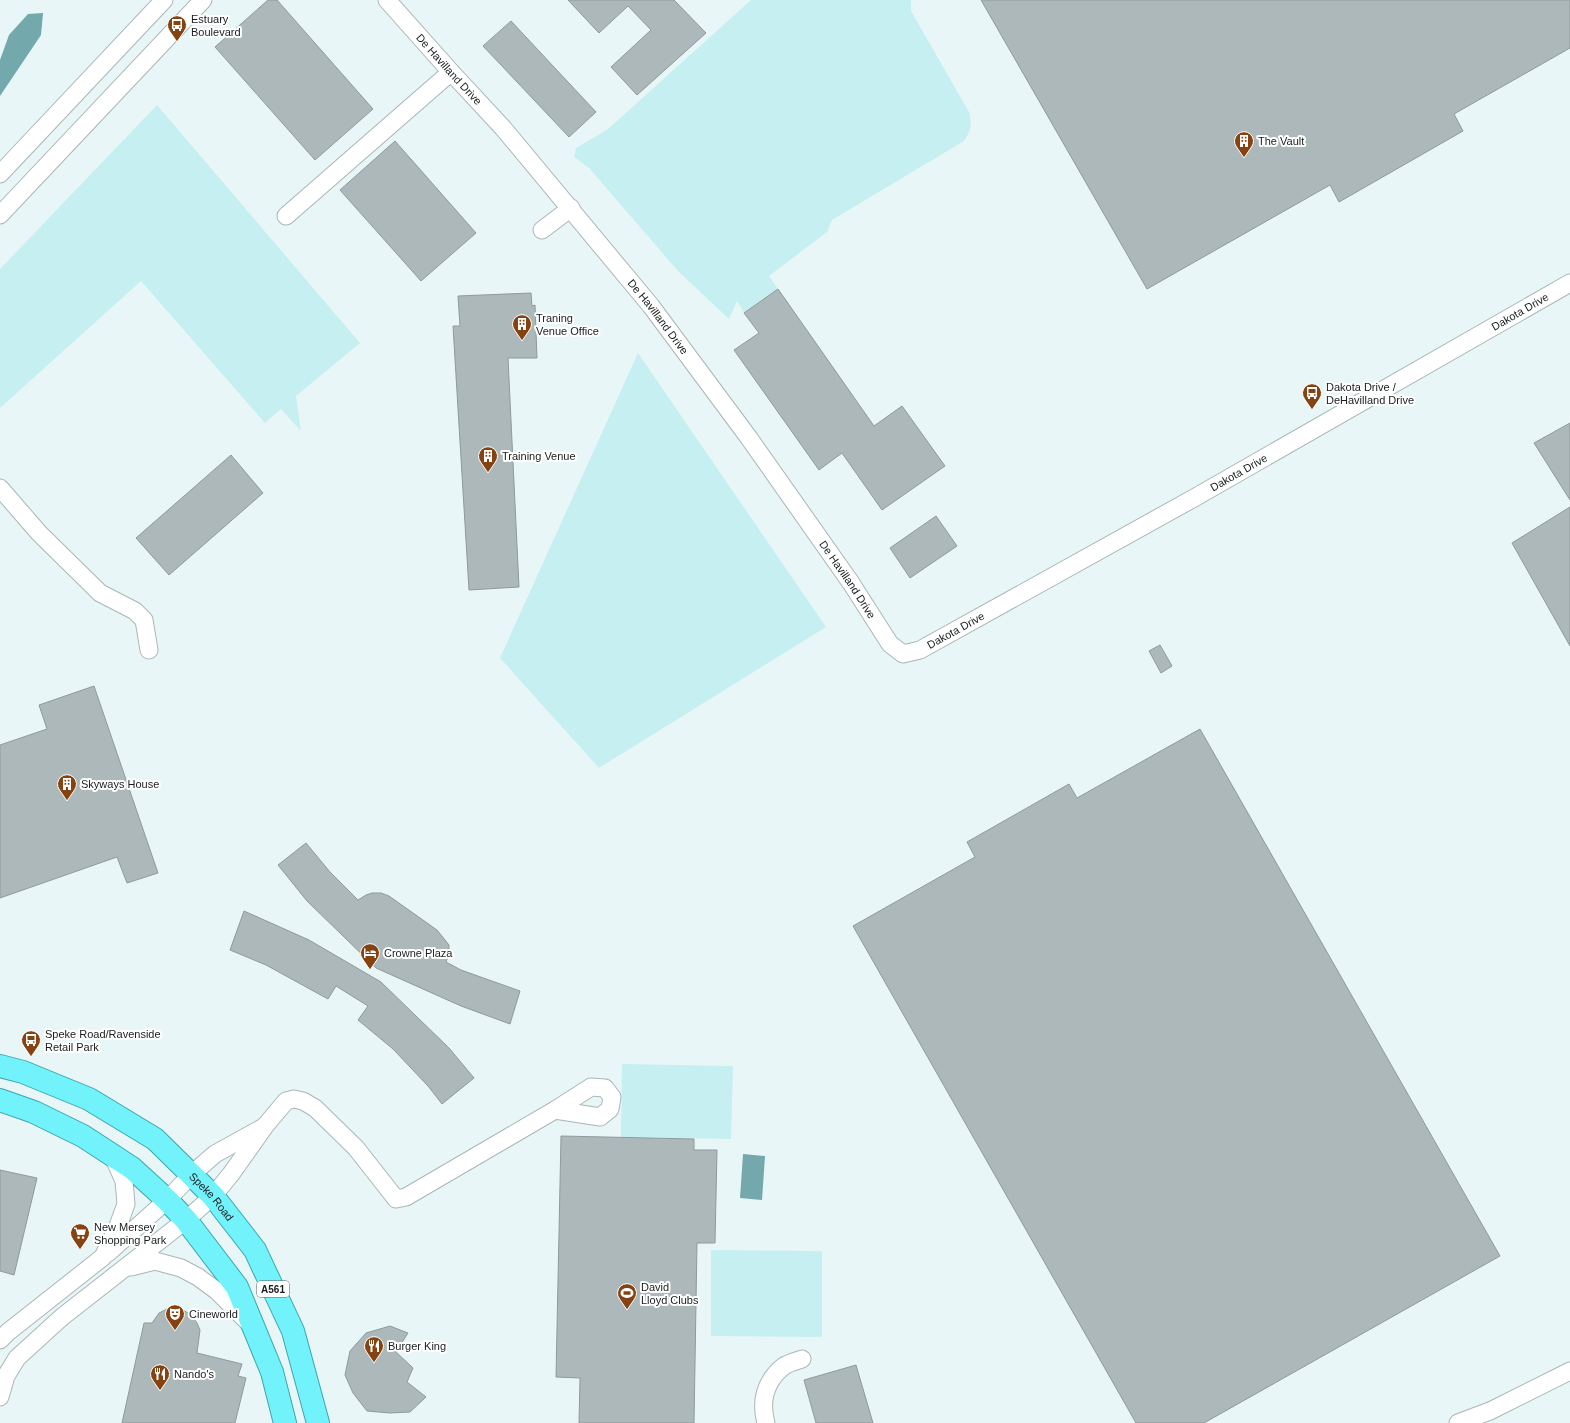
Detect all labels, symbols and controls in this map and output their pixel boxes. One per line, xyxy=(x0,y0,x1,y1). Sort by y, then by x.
place label: Estuary Boulevard xyxy=(191,13,241,38)
bus stop icon: Estuary Boulevard xyxy=(166,14,188,42)
street label: De Havilland Drive xyxy=(414,31,484,107)
building icon: The Vault xyxy=(1233,130,1255,158)
place label: The Vault xyxy=(1258,135,1304,147)
street label: De Havilland Drive xyxy=(625,277,691,356)
street label: Dakota Drive xyxy=(1489,291,1551,333)
place label: Traning Venue Office xyxy=(536,312,599,337)
building icon: Traning Venue Office xyxy=(511,313,533,341)
place label: Dakota Drive / DeHavilland Drive xyxy=(1326,381,1414,406)
bus stop icon: Dakota Drive / DeHavilland Drive xyxy=(1301,382,1323,410)
building icon: Training Venue xyxy=(477,445,499,473)
place label: Training Venue xyxy=(502,450,576,462)
street label: Dakota Drive xyxy=(1208,451,1269,493)
street label: De Havilland Drive xyxy=(817,538,878,621)
street label: Dakota Drive xyxy=(925,610,986,651)
building icon: Skyways House xyxy=(56,773,78,801)
place label: Skyways House xyxy=(81,778,159,790)
hotel icon: Crowne Plaza xyxy=(359,942,381,970)
place label: Crowne Plaza xyxy=(384,947,453,959)
place label: Speke Road/Ravenside Retail Park xyxy=(45,1028,161,1053)
bus stop icon: Speke Road/Ravenside Retail Park xyxy=(20,1029,42,1057)
street label: Speke Road xyxy=(187,1170,236,1223)
place label: New Mersey Shopping Park xyxy=(94,1221,167,1246)
supermarket icon: New Mersey Shopping Park xyxy=(69,1222,91,1250)
road number: A561 xyxy=(257,1281,289,1297)
place label: David Lloyd Clubs xyxy=(641,1281,699,1306)
sports icon: David Lloyd Clubs xyxy=(616,1282,638,1310)
theatre icon: Cineworld xyxy=(164,1303,186,1331)
place label: Cineworld xyxy=(189,1308,238,1320)
restaurant icon: Burger King xyxy=(363,1335,385,1363)
place label: Burger King xyxy=(388,1340,446,1352)
restaurant icon: Nando's xyxy=(149,1363,171,1391)
place label: Nando's xyxy=(174,1368,215,1380)

